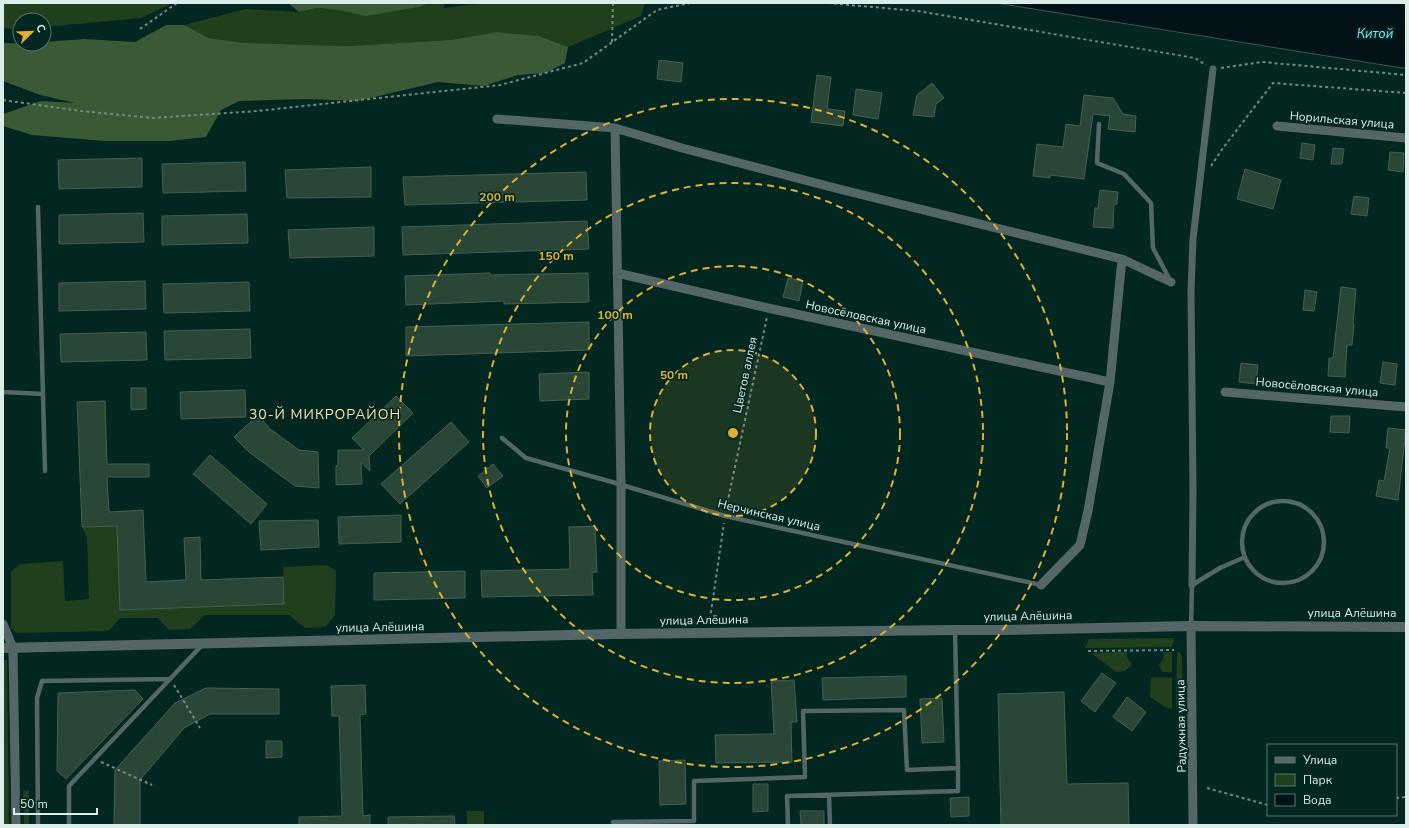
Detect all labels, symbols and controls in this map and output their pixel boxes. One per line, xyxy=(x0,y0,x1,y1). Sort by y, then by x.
north arrow xyxy=(12,12,52,52)
text: С xyxy=(32,22,49,35)
water label: Китой xyxy=(1357,25,1394,43)
street label: Норильская улица xyxy=(1289,107,1395,133)
text: 200 m xyxy=(479,189,515,205)
text: 150 m xyxy=(538,248,574,264)
street label: Новосёловская улица xyxy=(804,296,928,338)
text: 100 m xyxy=(597,307,633,323)
street label: Цветов аллея xyxy=(729,335,761,415)
text: 50 m xyxy=(660,367,688,383)
street label: Новосёловская улица xyxy=(1255,374,1379,400)
district label: 30-Й МИКРОРАЙОН xyxy=(249,405,401,424)
centre of rings xyxy=(726,426,740,440)
street label: Нерчинская улица xyxy=(716,495,822,535)
street label: улица Алёшина xyxy=(1308,605,1396,621)
street label: улица Алёшина xyxy=(983,607,1073,625)
street label: улица Алёшина xyxy=(659,611,749,629)
street label: улица Алёшина xyxy=(335,618,425,636)
street label: Радужная улица xyxy=(1172,679,1190,773)
legend xyxy=(1267,744,1397,816)
text: Улица xyxy=(1302,752,1337,768)
text: Парк xyxy=(1303,772,1333,788)
scale bar xyxy=(14,790,97,816)
text: Вода xyxy=(1303,792,1331,808)
text: 50 m xyxy=(20,796,48,812)

